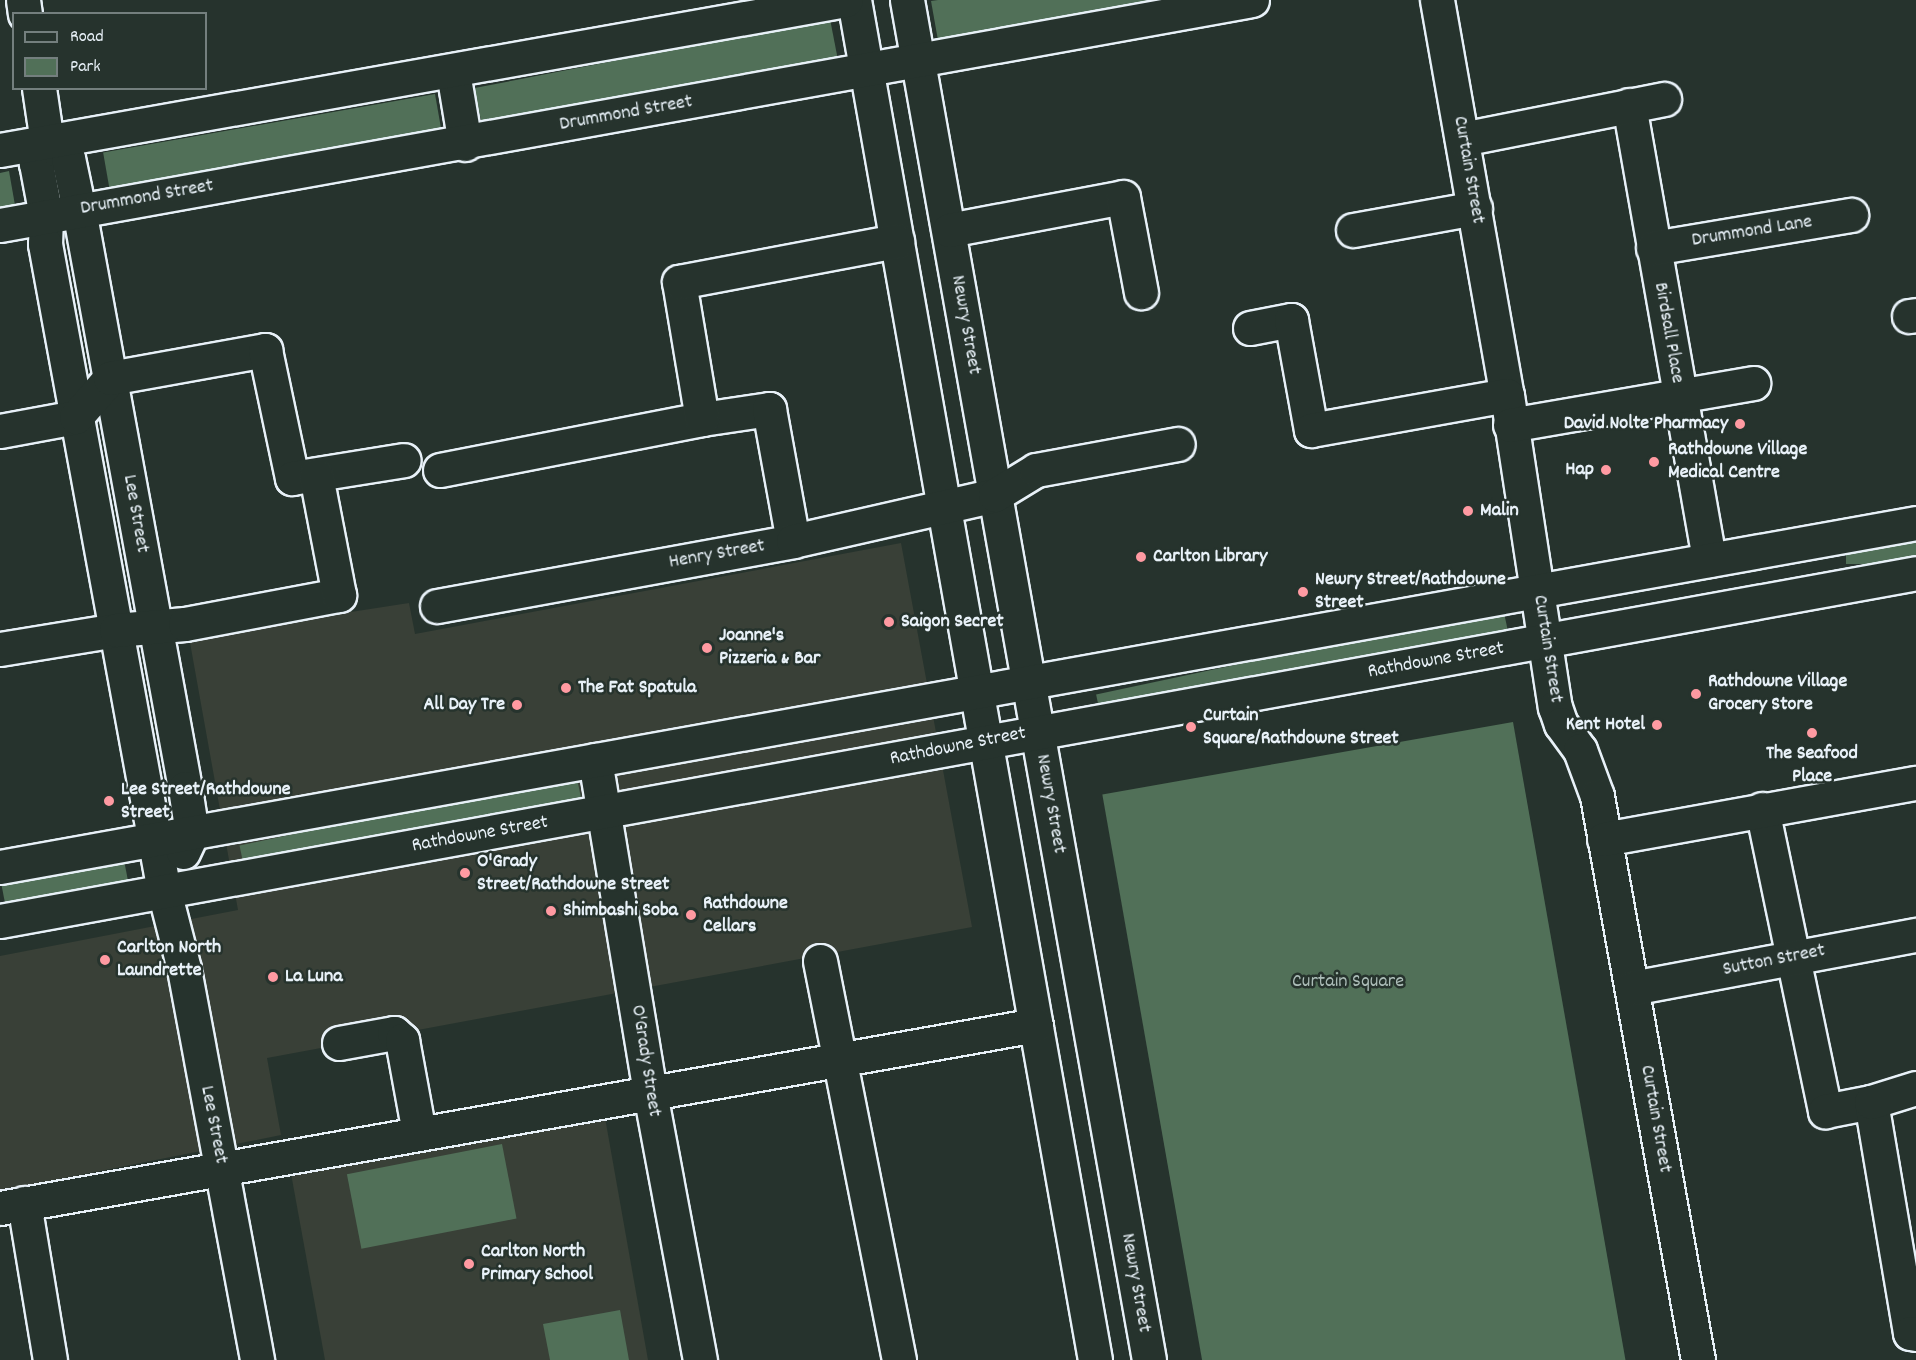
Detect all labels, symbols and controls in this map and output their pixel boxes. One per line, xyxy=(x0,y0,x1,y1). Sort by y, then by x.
legend xyxy=(12,12,207,90)
text: Road xyxy=(70,25,104,50)
text: Park xyxy=(70,55,101,80)
street label: Drummond Street xyxy=(558,91,694,137)
street label: Curtain Street xyxy=(1447,114,1489,226)
street label: Drummond Street xyxy=(79,175,215,221)
street label: Drummond Lane xyxy=(1690,211,1814,253)
street label: Newry Street xyxy=(944,274,986,376)
street label: Birdsall Place xyxy=(1647,281,1689,385)
place label: David Nolte Pharmacy xyxy=(1564,412,1728,436)
marker: David Nolte Pharmacy xyxy=(1733,417,1747,431)
place label: Rathdowne Village Medical Centre xyxy=(1668,438,1807,485)
marker: Rathdowne Village Medical Centre xyxy=(1645,453,1663,471)
place label: Hap xyxy=(1565,458,1594,482)
marker: Hap xyxy=(1599,463,1613,477)
street label: Lee Street xyxy=(116,473,154,555)
place label: Malin xyxy=(1480,499,1519,523)
marker: Malin xyxy=(1461,504,1475,518)
street label: Henry Street xyxy=(667,535,767,575)
place label: Carlton Library xyxy=(1153,545,1267,569)
marker: Carlton Library xyxy=(1134,550,1148,564)
place label: Newry Street/Rathdowne Street xyxy=(1315,568,1506,615)
marker: Newry Street/Rathdowne Street xyxy=(1296,585,1310,599)
street label: Curtain Street xyxy=(1527,593,1567,705)
place label: Saigon Secret xyxy=(901,610,1004,634)
marker: Saigon Secret xyxy=(882,615,896,629)
place label: Joanne's Pizzeria & Bar xyxy=(719,624,820,671)
street label: Rathdowne Street xyxy=(1366,637,1506,685)
marker: Joanne's Pizzeria & Bar xyxy=(700,641,714,655)
place label: Rathdowne Village Grocery Store xyxy=(1708,670,1847,717)
place label: The Fat Spatula xyxy=(578,676,696,700)
marker: The Fat Spatula xyxy=(559,681,573,695)
marker: Rathdowne Village Grocery Store xyxy=(1689,687,1703,701)
place label: All Day Tre xyxy=(423,693,505,717)
marker: All Day Tre xyxy=(510,698,524,712)
place label: Curtain Square/Rathdowne Street xyxy=(1203,704,1399,751)
place label: Kent Hotel xyxy=(1566,713,1645,737)
marker: Kent Hotel xyxy=(1650,718,1664,732)
marker: Curtain Square/Rathdowne Street xyxy=(1184,720,1198,734)
street label: Rathdowne Street xyxy=(888,722,1028,772)
marker: The Seafood Place xyxy=(1805,726,1819,740)
place label: The Seafood Place xyxy=(1766,743,1858,790)
street label: Newry Street xyxy=(1029,753,1071,855)
place label: Lee Street/Rathdowne Street xyxy=(121,778,291,825)
marker: Lee Street/Rathdowne Street xyxy=(102,794,116,808)
street label: Rathdowne Street xyxy=(410,811,550,859)
place label: O'Grady Street/Rathdowne Street xyxy=(477,850,669,897)
marker: O'Grady Street/Rathdowne Street xyxy=(458,866,472,880)
place label: Rathdowne Cellars xyxy=(703,892,788,939)
place label: Shimbashi Soba xyxy=(563,899,678,923)
marker: Shimbashi Soba xyxy=(544,904,558,918)
marker: Rathdowne Cellars xyxy=(684,908,698,922)
place label: Carlton North Laundrette xyxy=(117,936,221,983)
street label: Sutton Street xyxy=(1721,939,1827,983)
marker: Carlton North Laundrette xyxy=(98,953,112,967)
place label: La Luna xyxy=(285,965,343,989)
marker: La Luna xyxy=(266,970,280,984)
park label: Curtain Square xyxy=(1292,970,1404,994)
street label: O'Grady Street xyxy=(624,1003,666,1119)
street label: Curtain Street xyxy=(1634,1063,1676,1175)
street label: Lee Street xyxy=(194,1084,232,1166)
street label: Newry Street xyxy=(1114,1232,1156,1334)
place label: Carlton North Primary School xyxy=(481,1240,593,1287)
marker: Carlton North Primary School xyxy=(462,1257,476,1271)

